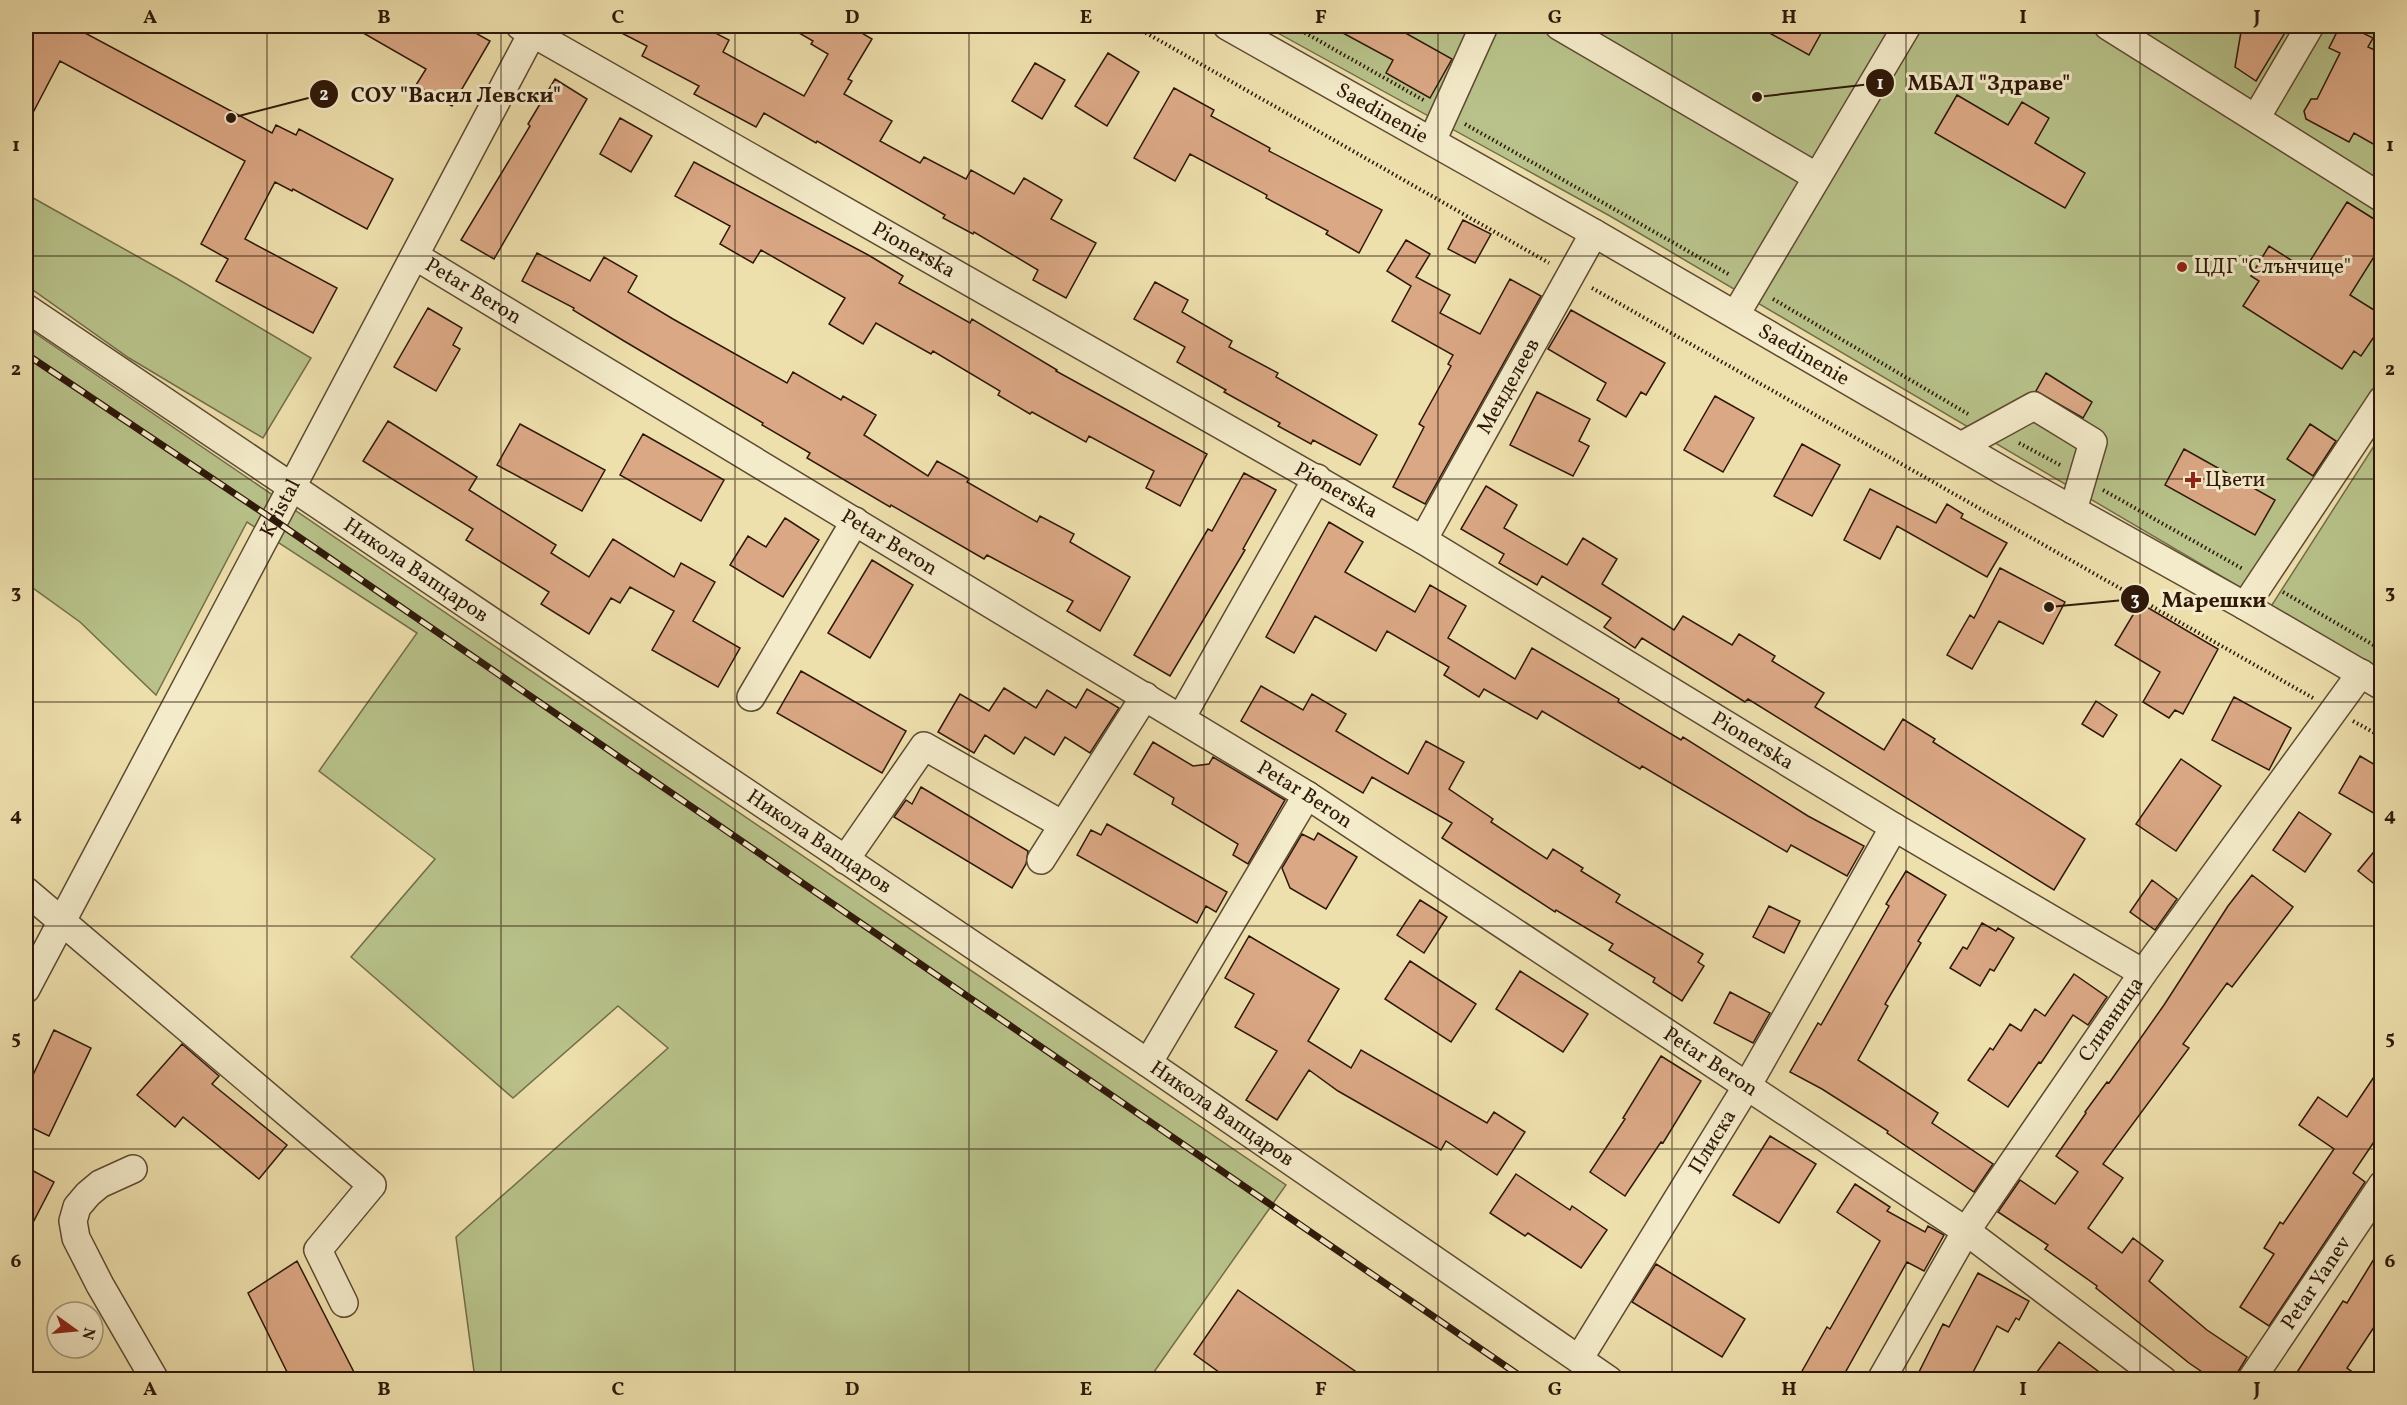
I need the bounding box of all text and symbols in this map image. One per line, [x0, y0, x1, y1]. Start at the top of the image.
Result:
text: A [143, 4, 157, 32]
text: B [377, 4, 391, 32]
text: C [612, 4, 625, 32]
text: D [845, 4, 859, 32]
text: E [1080, 4, 1092, 32]
text: F [1315, 4, 1327, 32]
text: G [1548, 4, 1562, 32]
text: H [1781, 4, 1797, 32]
text: I [2019, 4, 2027, 32]
text: J [2252, 4, 2261, 32]
callout: МБАЛ "Здраве" [1865, 63, 2082, 103]
text: МБАЛ "Здраве" [1908, 69, 2070, 100]
text: 1 [1876, 72, 1884, 97]
callout: СОУ "Васил Левски" [309, 74, 574, 114]
street label: Saedinenie [1331, 76, 1433, 151]
text: СОУ "Васил Левски" [351, 81, 561, 112]
text: 2 [319, 83, 329, 108]
text: 1 [12, 132, 20, 160]
text: 1 [2386, 132, 2394, 160]
street label: Pionerska [867, 215, 961, 285]
street label: Petar Beron [419, 251, 527, 332]
place label: ЦДГ "Слънчице" [2194, 253, 2351, 282]
marker: ЦДГ "Слънчице" [2175, 260, 2189, 274]
street label: Saedinenie [1753, 317, 1855, 393]
street label: Менделеев [1470, 333, 1547, 440]
text: 2 [11, 356, 21, 384]
text: 2 [2385, 356, 2395, 384]
street label: Pionerska [1289, 455, 1383, 526]
place label: Цвети [2205, 466, 2266, 495]
marker: Цвети [2186, 473, 2200, 487]
street label: Kristal [253, 474, 308, 543]
street label: Petar Beron [835, 502, 943, 583]
street label: Никола Вапцаров [338, 511, 494, 630]
text: 3 [11, 579, 21, 607]
callout: Марешки [2120, 579, 2279, 619]
text: 3 [2385, 579, 2395, 607]
text: Марешки [2162, 586, 2266, 617]
text: 3 [2130, 588, 2140, 613]
street label: Pionerska [1706, 705, 1799, 777]
street label: Petar Beron [1251, 753, 1358, 836]
street label: Никола Вапцаров [741, 782, 898, 901]
text: 4 [10, 802, 22, 830]
text: 4 [2384, 802, 2396, 830]
street label: Сливница [2071, 971, 2151, 1068]
street label: Petar Beron [1657, 1020, 1764, 1104]
text: 5 [11, 1025, 21, 1053]
text: 5 [2385, 1025, 2395, 1053]
street label: Никола Вапцаров [1144, 1054, 1300, 1174]
street label: Плиска [1682, 1104, 1744, 1180]
street label: Petar Yanev [2274, 1230, 2358, 1336]
text: 6 [11, 1248, 22, 1276]
text: 6 [2385, 1248, 2396, 1276]
north arrow [45, 1300, 105, 1360]
text: N [75, 1325, 100, 1342]
text: A [143, 1376, 157, 1404]
text: B [377, 1376, 391, 1404]
text: C [612, 1376, 625, 1404]
text: D [845, 1376, 859, 1404]
text: E [1080, 1376, 1092, 1404]
text: F [1315, 1376, 1327, 1404]
text: G [1548, 1376, 1562, 1404]
text: H [1781, 1376, 1797, 1404]
text: I [2019, 1376, 2027, 1404]
text: J [2252, 1376, 2261, 1404]

